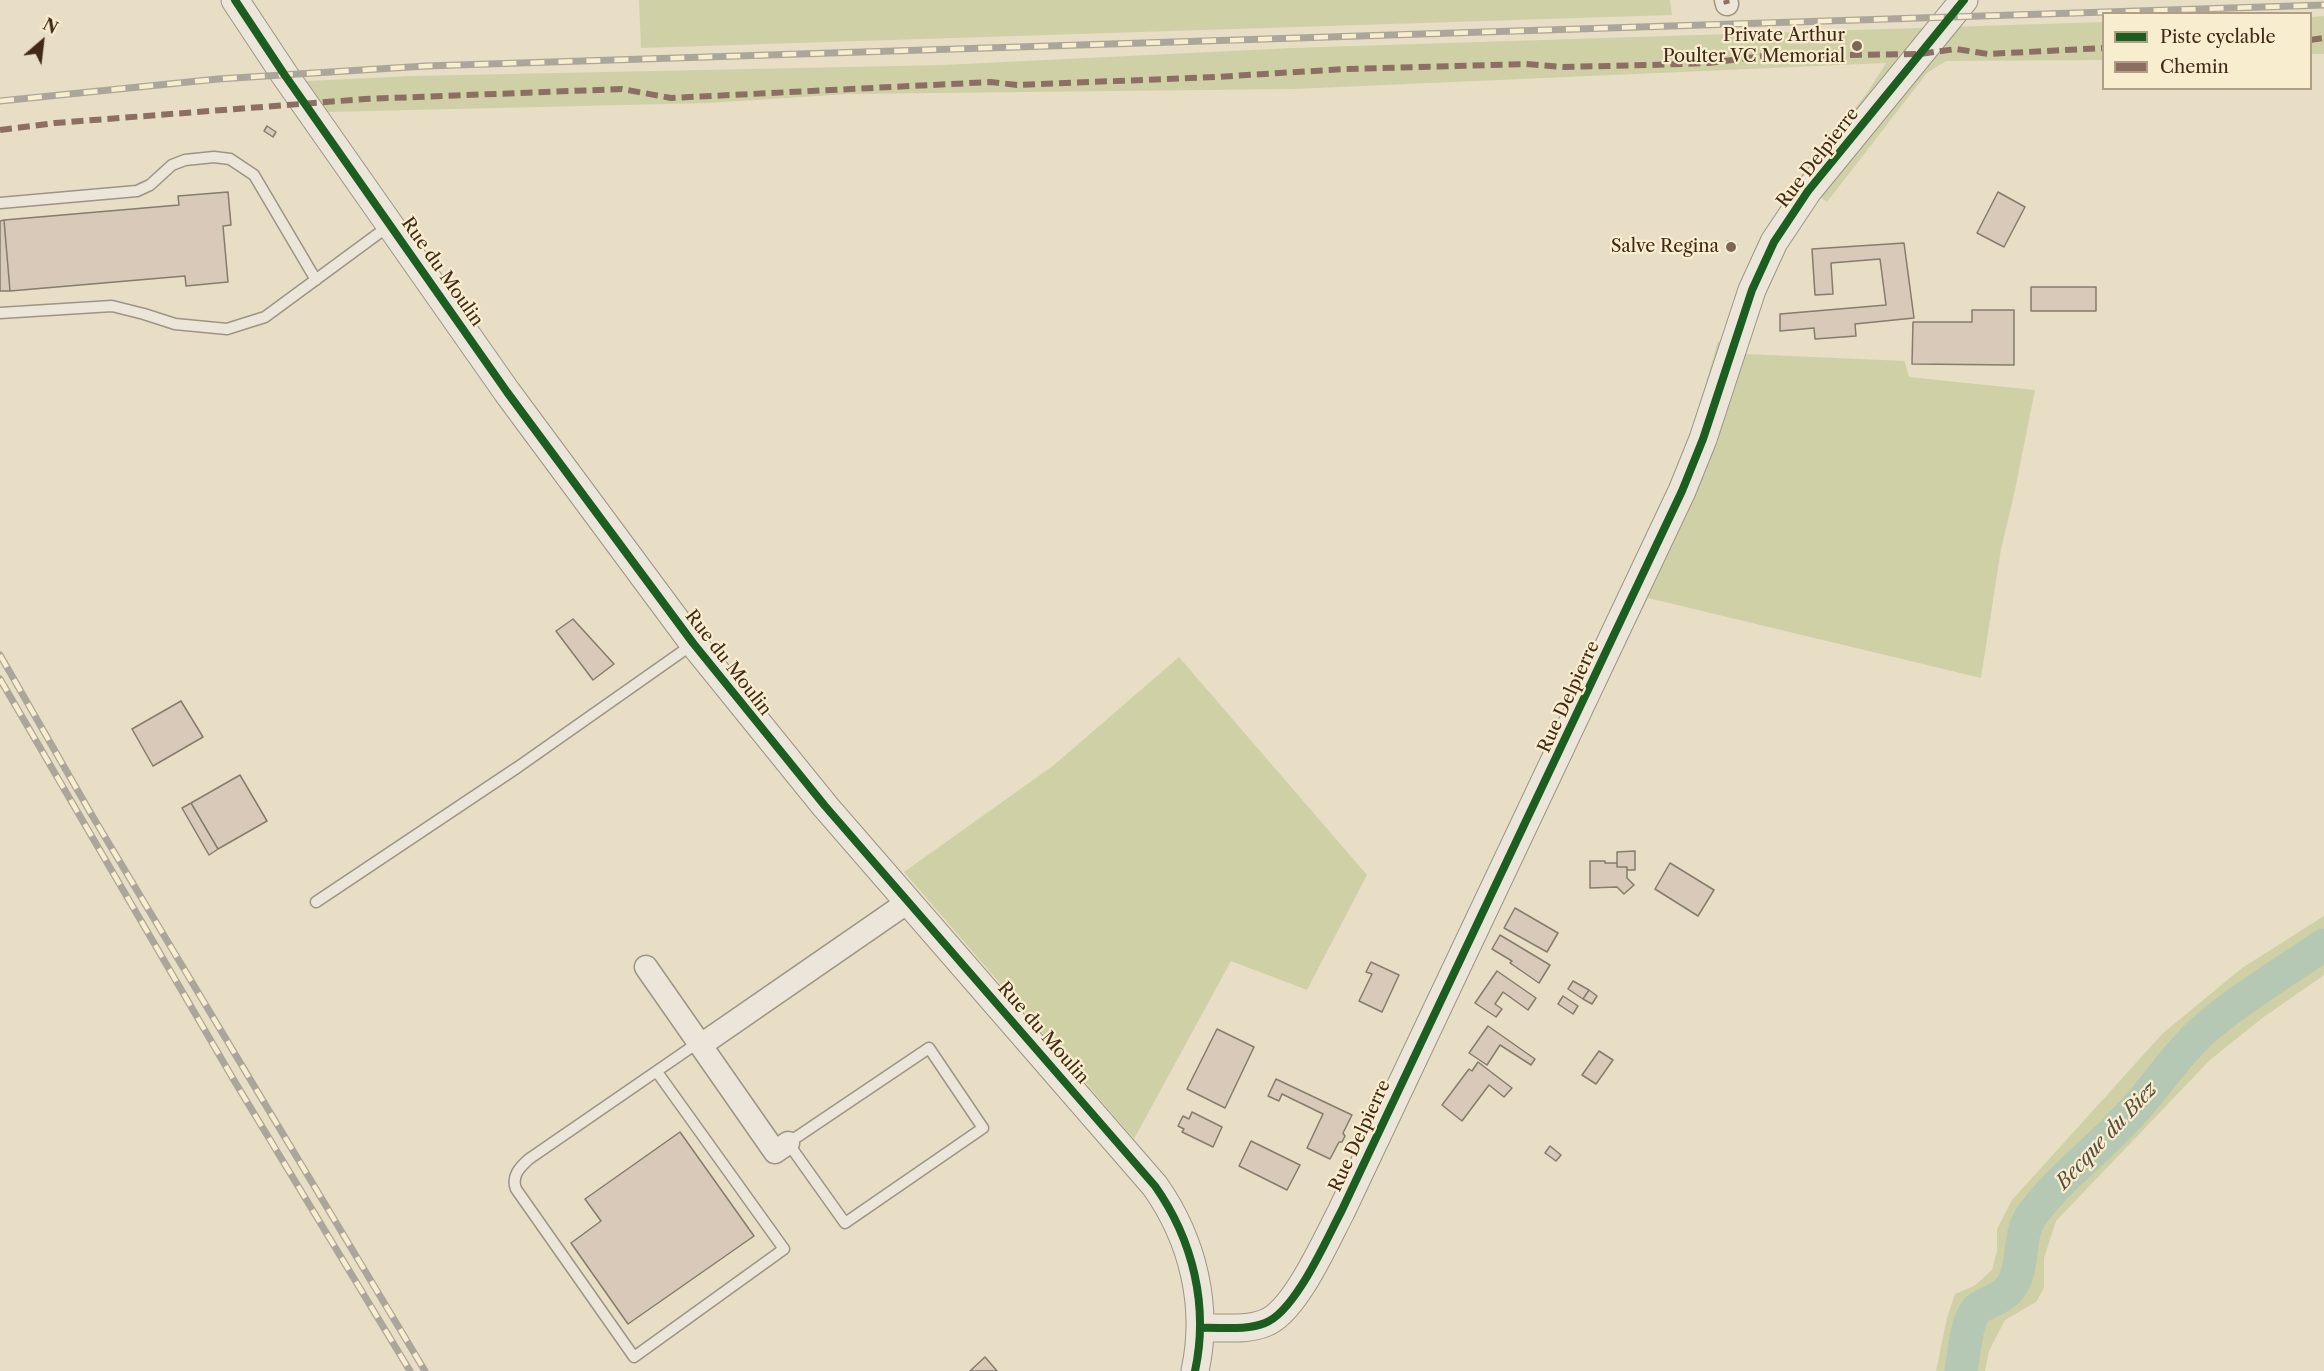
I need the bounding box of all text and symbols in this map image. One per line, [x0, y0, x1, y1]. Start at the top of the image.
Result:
north arrow [12, 12, 72, 72]
legend [2102, 12, 2312, 90]
text: N [40, 14, 61, 38]
place label: Private Arthur Poulter VC Memorial [1663, 25, 1845, 68]
text: Piste cyclable [2160, 26, 2276, 48]
marker: Private Arthur Poulter VC Memorial [1850, 39, 1864, 53]
text: Chemin [2160, 56, 2229, 78]
street label: Rue Delpierre [1772, 104, 1864, 212]
street label: Rue du Moulin [396, 213, 488, 331]
place label: Salve Regina [1611, 236, 1719, 258]
marker: Salve Regina [1724, 240, 1738, 254]
street label: Rue du Moulin [680, 606, 776, 720]
street label: Rue Delpierre [1534, 638, 1604, 756]
street label: Rue du Moulin [993, 978, 1093, 1088]
street label: Rue Delpierre [1325, 1077, 1395, 1195]
water label: Becque du Biez [2051, 1078, 2163, 1194]

